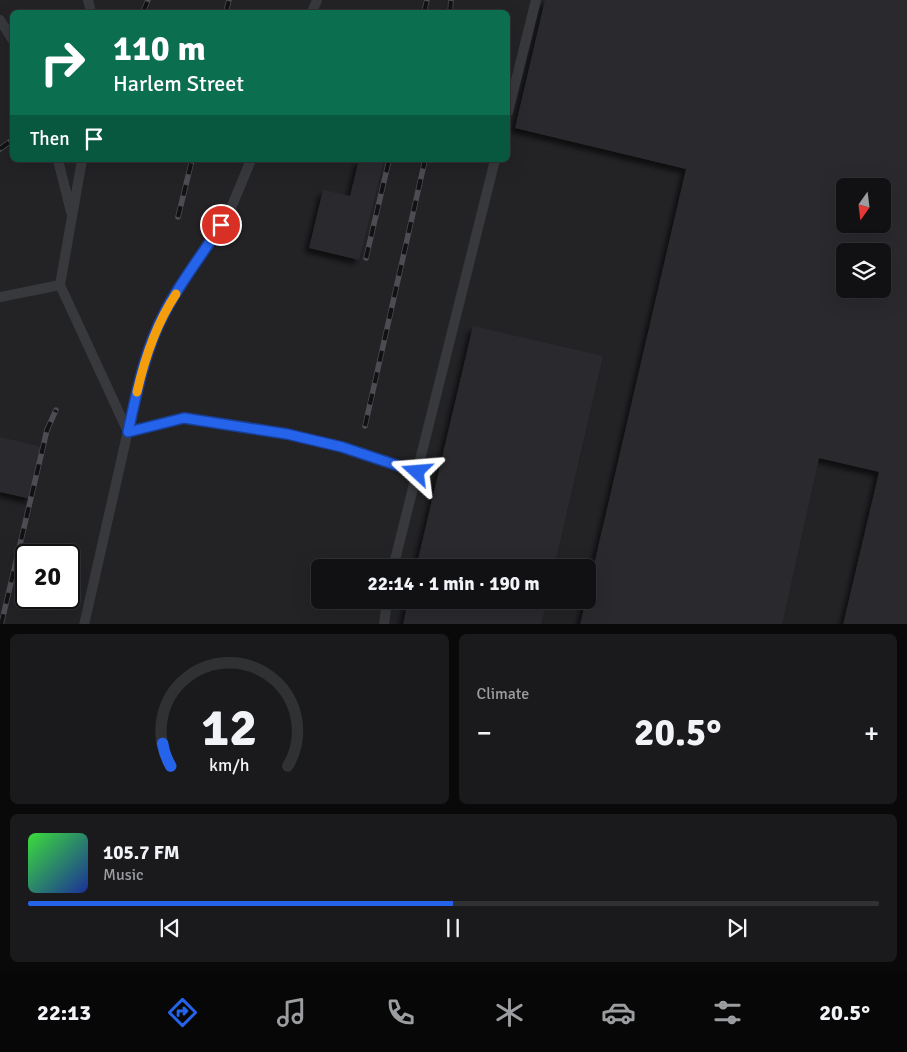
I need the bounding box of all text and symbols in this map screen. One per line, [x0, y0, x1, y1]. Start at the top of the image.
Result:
text: 110 m [113, 27, 206, 70]
icon: right [30, 30, 95, 95]
text: Harlem Street [113, 70, 244, 97]
icon: arrive [80, 125, 108, 153]
text: Then [30, 127, 70, 151]
north arrow [836, 178, 891, 232]
map controls [836, 178, 891, 298]
pin [200, 204, 242, 246]
icon: arrive [207, 211, 235, 239]
button: layers [836, 243, 891, 298]
position arrow [390, 445, 442, 497]
speed limit sign: 20 [15, 544, 80, 609]
text: 22:14 · 1 min · 190 m [367, 572, 540, 596]
text: Climate [477, 684, 529, 704]
text: 12 [201, 696, 257, 760]
text: 20.5° [634, 709, 722, 756]
text: − [477, 716, 492, 750]
text: + [864, 716, 879, 750]
text: km/h [209, 754, 249, 776]
text: 105.7 FM [103, 841, 180, 865]
text: Music [103, 865, 144, 885]
icon: previous [156, 914, 184, 942]
icon: pause [439, 914, 467, 942]
icon: next [723, 914, 751, 942]
icon: directions [165, 995, 200, 1030]
icon: music [274, 995, 309, 1030]
icon: phone [383, 995, 418, 1030]
icon: climate [492, 995, 527, 1030]
icon: car [601, 995, 636, 1030]
icon: filters [710, 995, 745, 1030]
text: 22:13 [37, 999, 91, 1026]
text: 20.5° [819, 999, 870, 1026]

